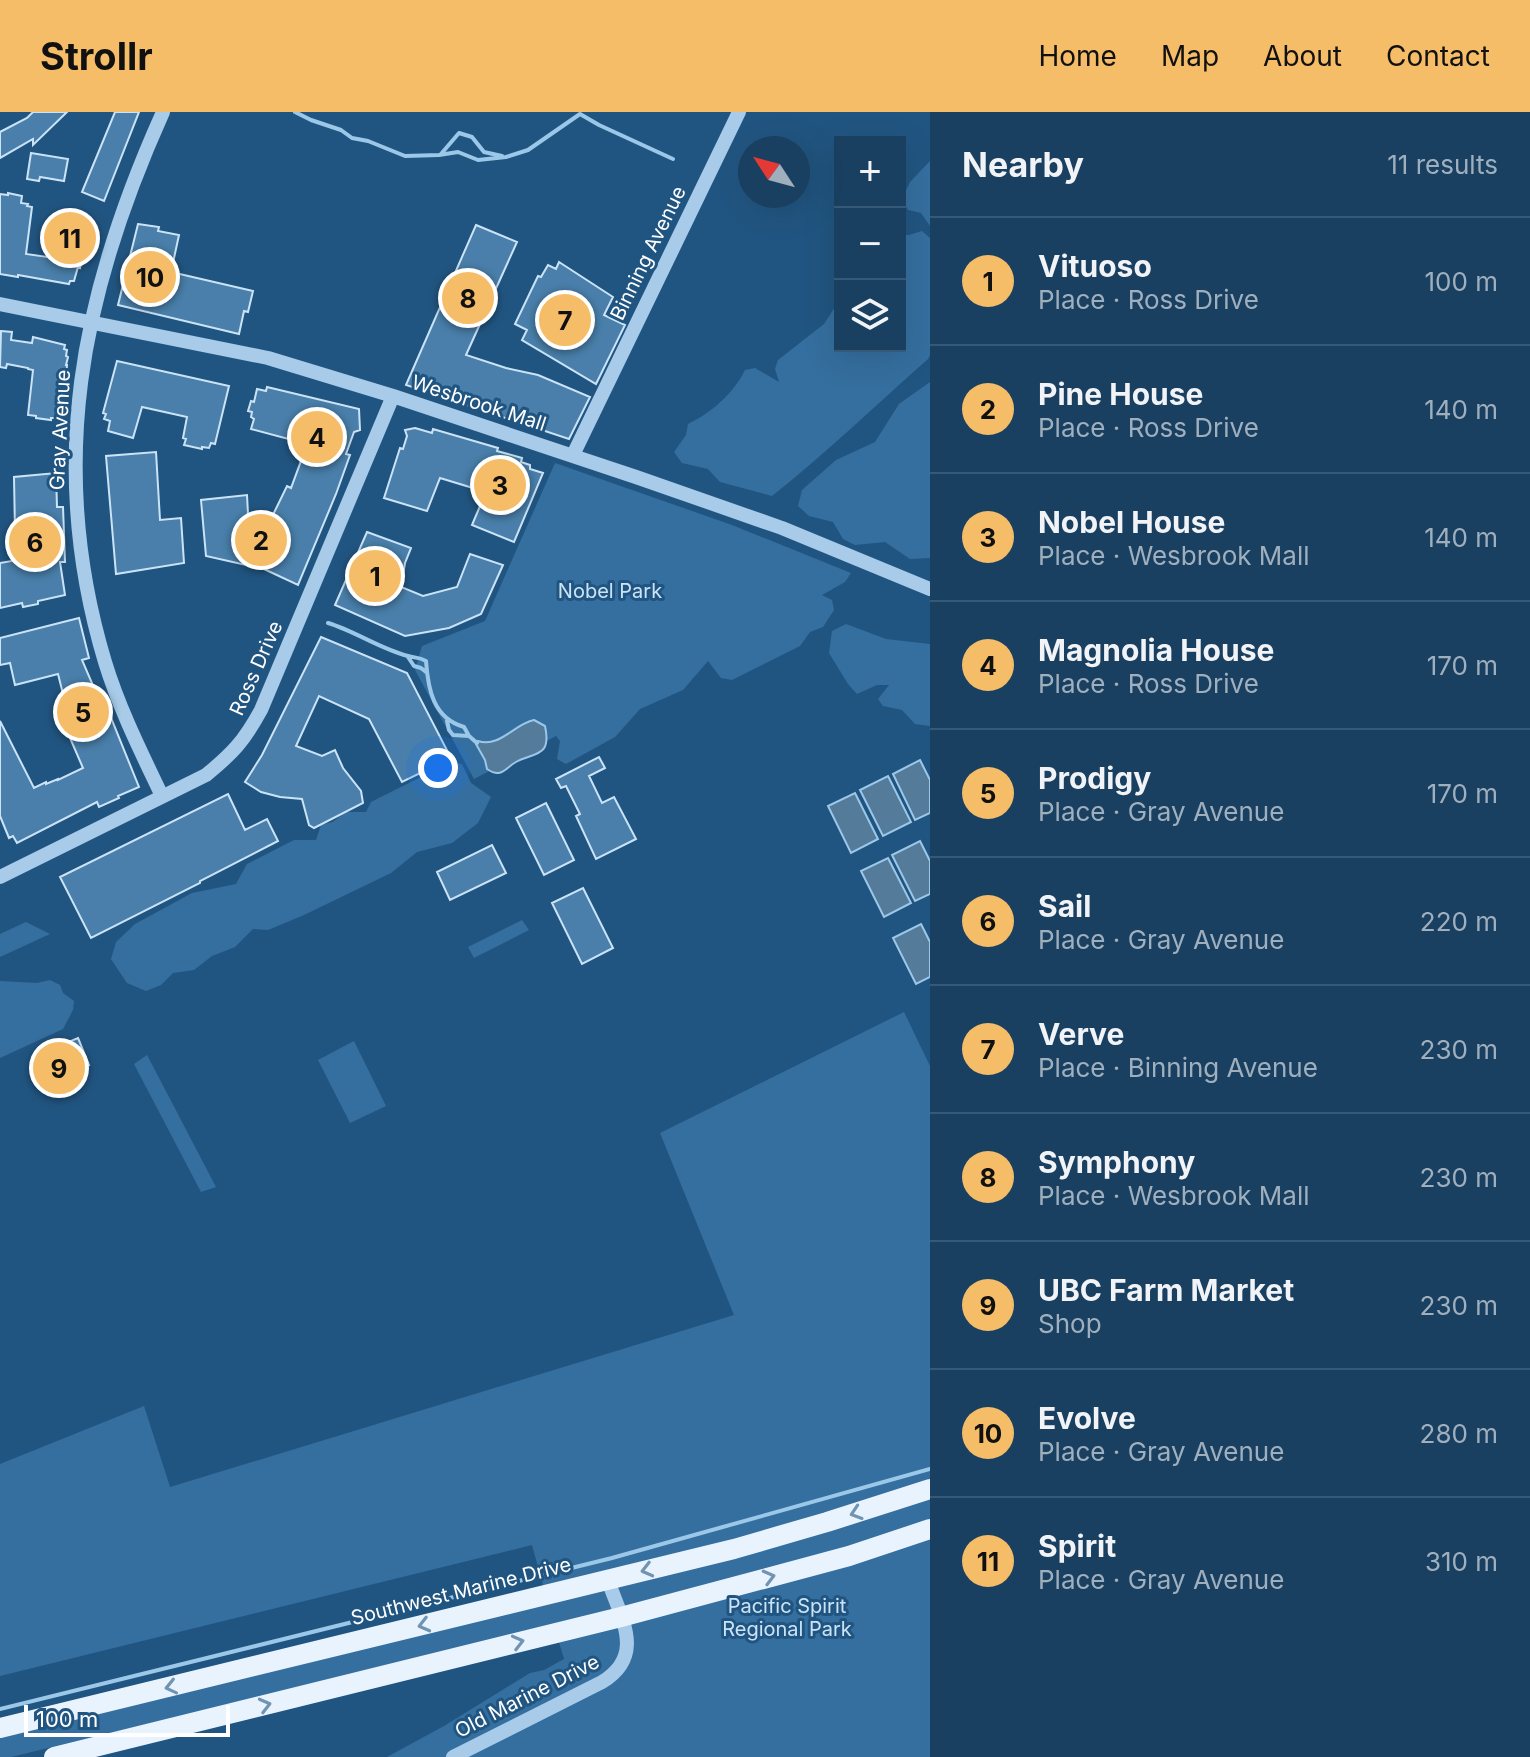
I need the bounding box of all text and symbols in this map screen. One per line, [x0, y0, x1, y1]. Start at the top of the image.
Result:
text: Strollr [40, 33, 153, 79]
text: Home [1038, 39, 1117, 73]
text: Map [1161, 39, 1219, 73]
text: About [1263, 39, 1342, 73]
text: Contact [1386, 39, 1490, 73]
north arrow [738, 136, 810, 208]
map controls [834, 136, 906, 352]
button: + [834, 136, 906, 208]
text: Nearby [962, 144, 1084, 185]
text: 11 results [1387, 149, 1498, 180]
street label: Binning Avenue [605, 182, 691, 324]
pin: 11 [44, 208, 96, 268]
button: − [834, 208, 906, 280]
pin: 10 [124, 247, 176, 307]
text: Vituoso [1038, 248, 1152, 284]
text: 1 [982, 266, 994, 297]
text: 100 m [1425, 266, 1498, 297]
pin: 8 [442, 268, 494, 328]
button: layers [834, 280, 906, 352]
text: Place · Ross Drive [1038, 284, 1259, 315]
pin: 7 [539, 290, 591, 350]
street label: Gray Avenue [45, 369, 75, 491]
street label: Wesbrook Mall [409, 370, 549, 436]
text: Pine House [1038, 376, 1203, 412]
text: 2 [980, 394, 996, 425]
text: 140 m [1424, 394, 1498, 425]
pin: 4 [291, 407, 343, 467]
text: Place · Ross Drive [1038, 412, 1259, 443]
pin: 3 [474, 455, 526, 515]
text: Nobel House [1038, 504, 1225, 540]
pin: 2 [235, 510, 287, 570]
pin: 6 [9, 512, 61, 572]
text: 3 [980, 522, 996, 553]
text: 140 m [1424, 522, 1498, 553]
text: Place · Wesbrook Mall [1038, 540, 1310, 571]
pin: 1 [349, 546, 401, 606]
park label: Nobel Park [558, 579, 662, 603]
street label: Ross Drive [225, 617, 287, 719]
text: Magnolia House [1038, 632, 1274, 668]
text: 4 [979, 650, 997, 681]
text: 170 m [1427, 650, 1498, 681]
text: Place · Ross Drive [1038, 668, 1259, 699]
pin: 5 [57, 682, 109, 742]
your location [418, 748, 458, 788]
text: Prodigy [1038, 760, 1151, 796]
text: 5 [980, 778, 996, 809]
text: 170 m [1427, 778, 1498, 809]
text: Place · Gray Avenue [1038, 796, 1284, 827]
text: Sail [1038, 888, 1091, 924]
text: 6 [980, 906, 996, 937]
text: 220 m [1420, 906, 1498, 937]
text: Place · Gray Avenue [1038, 924, 1284, 955]
text: Verve [1038, 1016, 1124, 1052]
text: 7 [980, 1034, 996, 1065]
text: 230 m [1420, 1034, 1498, 1065]
pin: 9 [33, 1038, 85, 1098]
text: Place · Binning Avenue [1038, 1052, 1318, 1083]
text: Symphony [1038, 1144, 1195, 1180]
text: 8 [980, 1162, 996, 1193]
text: 230 m [1420, 1162, 1498, 1193]
text: Place · Wesbrook Mall [1038, 1180, 1310, 1211]
text: UBC Farm Market [1038, 1272, 1294, 1308]
text: 9 [980, 1290, 996, 1321]
text: 230 m [1420, 1290, 1498, 1321]
text: Shop [1038, 1308, 1102, 1339]
text: Evolve [1038, 1400, 1136, 1436]
text: 10 [974, 1418, 1002, 1449]
text: 280 m [1420, 1418, 1498, 1449]
text: Place · Gray Avenue [1038, 1436, 1284, 1467]
one-way arrow [849, 1504, 863, 1520]
text: Spirit [1038, 1528, 1116, 1564]
text: 11 [977, 1546, 999, 1577]
text: 310 m [1425, 1546, 1498, 1577]
street label: Southwest Marine Drive [348, 1552, 574, 1630]
one-way arrow [640, 1561, 654, 1578]
text: Place · Gray Avenue [1038, 1564, 1284, 1595]
one-way arrow [762, 1570, 776, 1587]
park label: Pacific Spirit Regional Park [722, 1594, 852, 1641]
one-way arrow [417, 1616, 431, 1633]
one-way arrow [510, 1634, 524, 1651]
street label: Old Marine Drive [451, 1649, 603, 1743]
one-way arrow [165, 1678, 179, 1695]
one-way arrow [258, 1697, 272, 1714]
scale bar [24, 1701, 230, 1737]
text: 100 m [36, 1706, 98, 1732]

